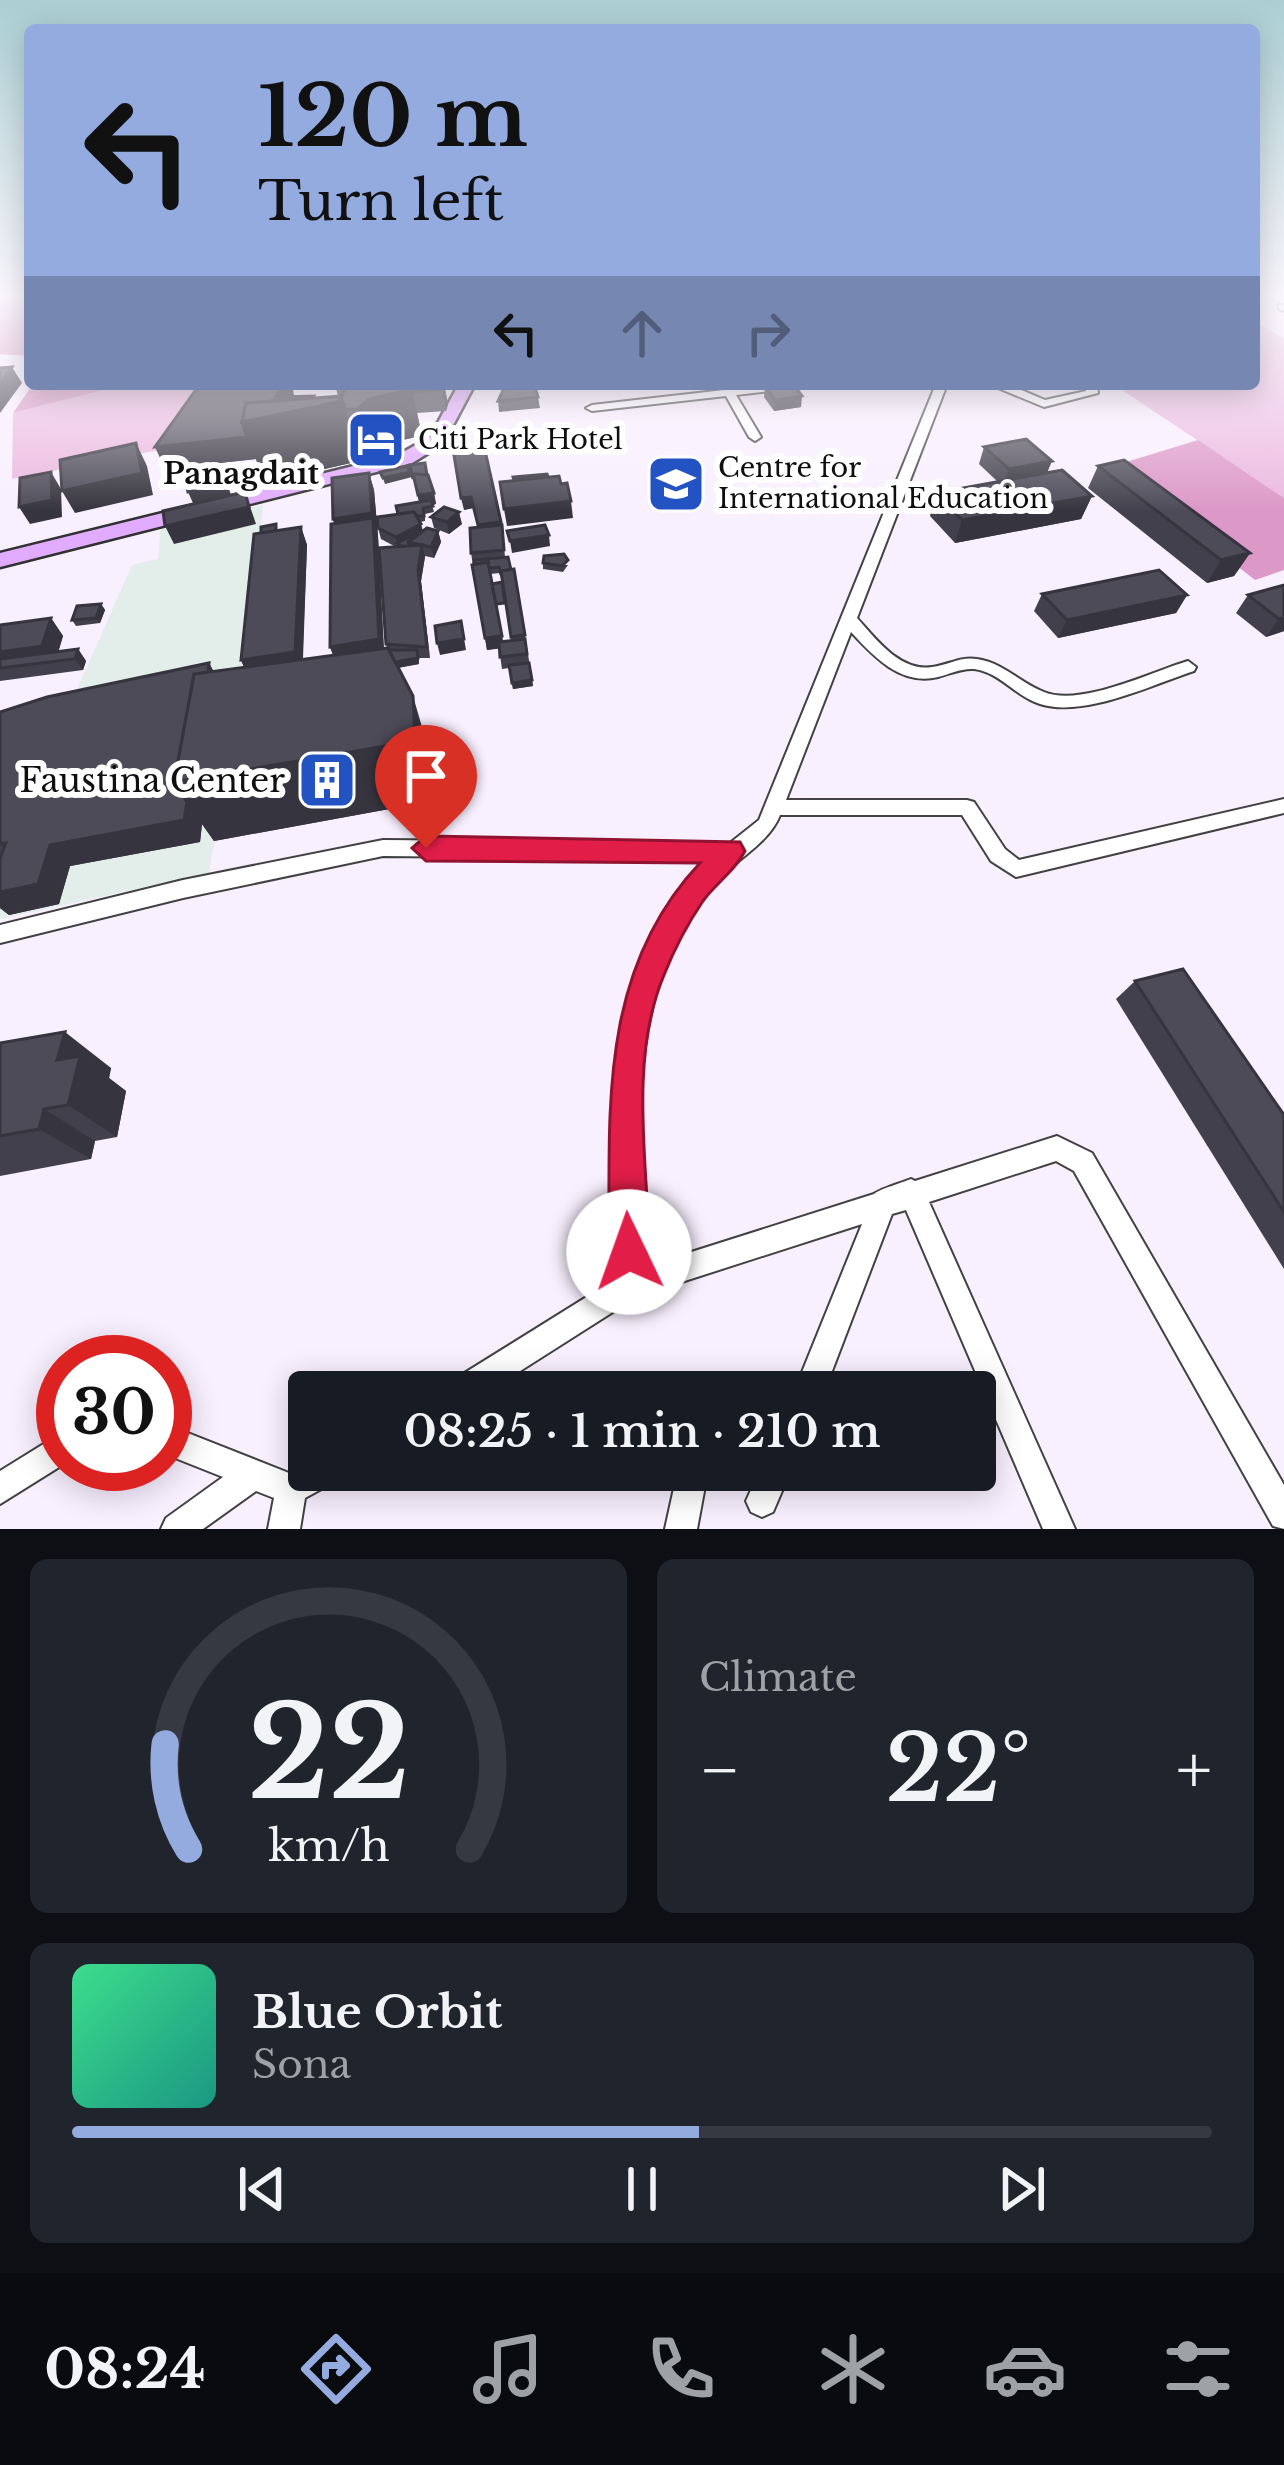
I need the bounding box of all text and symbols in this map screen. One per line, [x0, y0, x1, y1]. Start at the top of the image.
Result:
text: 120 m [258, 65, 528, 169]
icon: left [60, 72, 216, 228]
text: Turn left [258, 168, 504, 235]
icon: left [483, 300, 549, 366]
icon: ahead [609, 300, 675, 366]
icon: right [735, 300, 801, 366]
hotel icon: Citi Park Hotel [345, 409, 407, 471]
place label: Citi Park Hotel [418, 423, 623, 456]
place label: Centre for International Education [718, 451, 1048, 515]
school or university icon: Centre for International Education [645, 453, 707, 515]
district label: Panagdait [163, 455, 319, 492]
pin [375, 725, 477, 848]
icon: arrive [393, 743, 459, 809]
building icon: Faustina Center [296, 749, 358, 811]
place label: Faustina Center [20, 760, 285, 801]
position arrow [566, 1189, 692, 1315]
speed limit sign: 30 [36, 1335, 192, 1491]
text: 08:25 · 1 min · 210 m [403, 1403, 881, 1459]
text: Climate [699, 1653, 857, 1702]
text: 22 [247, 1677, 410, 1832]
text: 22° [885, 1714, 1031, 1825]
text: − [699, 1729, 741, 1811]
text: + [1176, 1729, 1212, 1811]
text: km/h [268, 1819, 389, 1873]
text: Blue Orbit [252, 1984, 502, 2040]
text: Sona [252, 2040, 351, 2089]
icon: previous [229, 2156, 295, 2222]
icon: pause [609, 2156, 675, 2222]
icon: next [989, 2156, 1055, 2222]
icon: directions [294, 2327, 378, 2411]
icon: music [466, 2327, 550, 2411]
icon: phone [639, 2327, 723, 2411]
icon: climate [811, 2327, 895, 2411]
icon: car [983, 2327, 1067, 2411]
icon: filters [1156, 2327, 1240, 2411]
text: 08:24 [44, 2336, 206, 2403]

